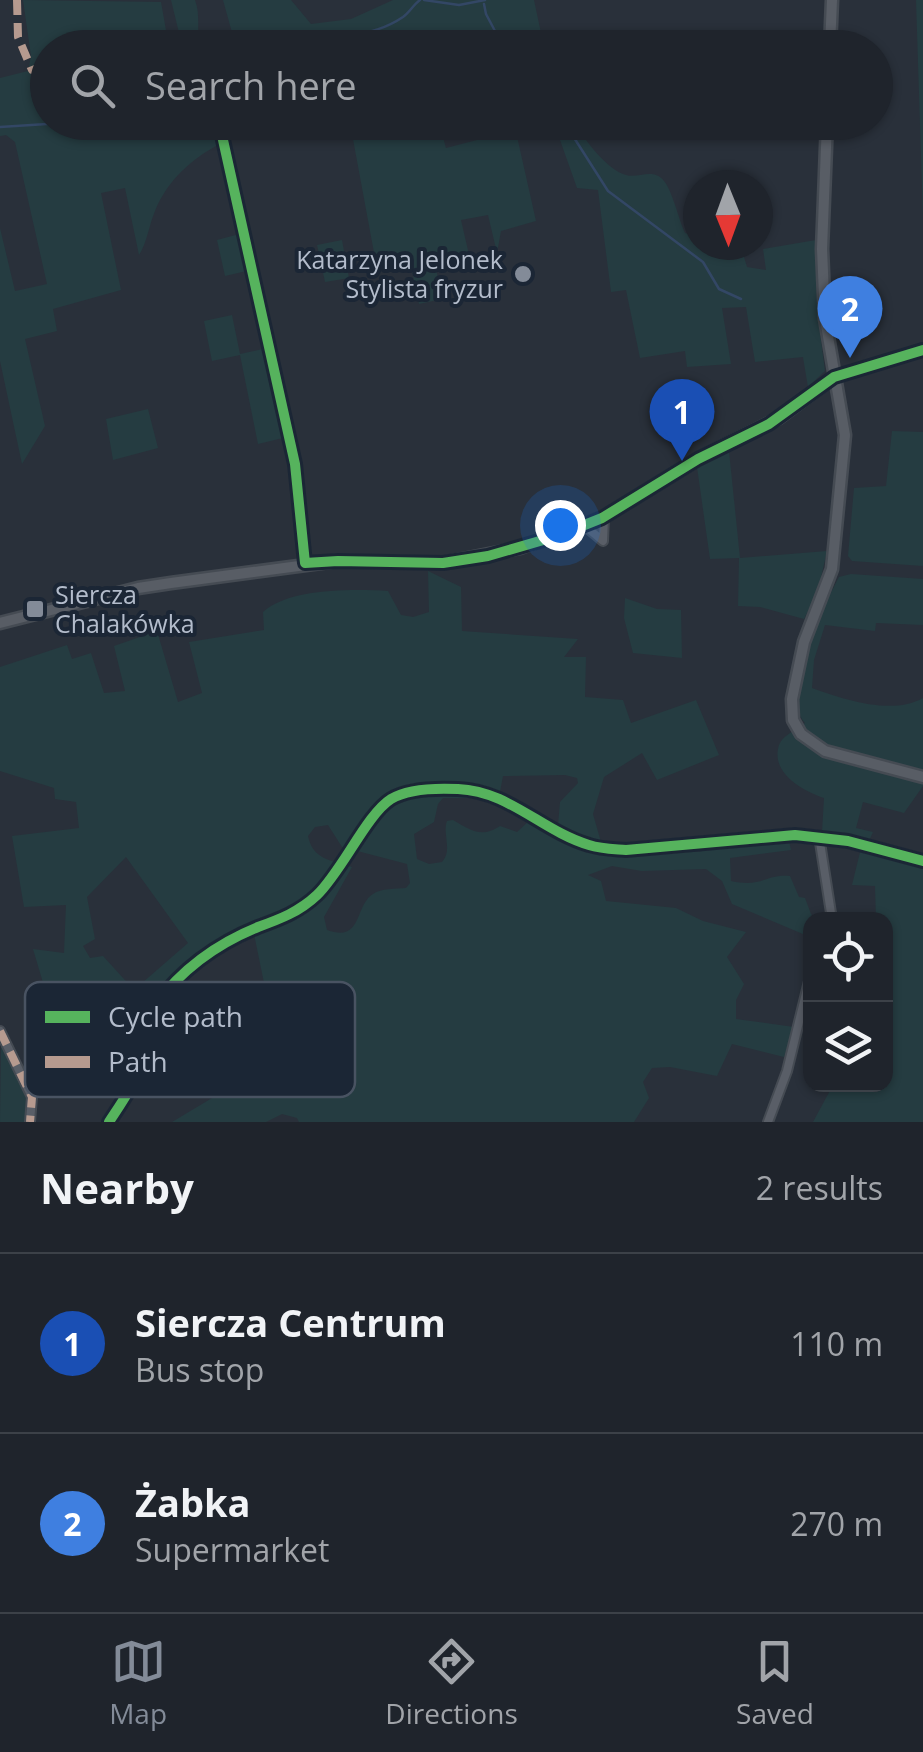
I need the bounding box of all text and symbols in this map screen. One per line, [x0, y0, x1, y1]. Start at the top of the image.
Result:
search box [30, 30, 893, 140]
icon: search [65, 58, 120, 113]
text: Search here [145, 59, 357, 111]
north arrow [683, 170, 773, 260]
place label: Katarzyna Jelonek Stylista fryzur [296, 242, 503, 305]
marker: Katarzyna Jelonek Stylista fryzur [512, 263, 534, 285]
pin: 2 [818, 276, 882, 358]
pin: 1 [650, 378, 714, 461]
your location [535, 500, 586, 551]
place label: Siercza Chalakówka [55, 577, 195, 640]
marker: Siercza Chalakówka [24, 598, 46, 620]
map controls [803, 912, 893, 1092]
button: locate [803, 912, 893, 1002]
legend [25, 982, 355, 1097]
text: Cycle path [108, 997, 243, 1035]
button: layers [803, 1002, 893, 1092]
text: Path [108, 1042, 168, 1080]
text: Nearby [40, 1159, 194, 1216]
text: 2 results [756, 1166, 883, 1209]
text: Siercza Centrum [135, 1296, 446, 1348]
text: 1 [63, 1322, 82, 1365]
text: 110 m [790, 1322, 883, 1365]
text: Bus stop [135, 1348, 264, 1391]
text: Żabka [135, 1476, 251, 1528]
text: 2 [63, 1502, 82, 1545]
text: 270 m [790, 1502, 883, 1545]
text: Supermarket [135, 1528, 329, 1571]
tab: Map [109, 1634, 167, 1732]
tab: Directions [385, 1634, 518, 1732]
tab: Saved [736, 1634, 814, 1732]

